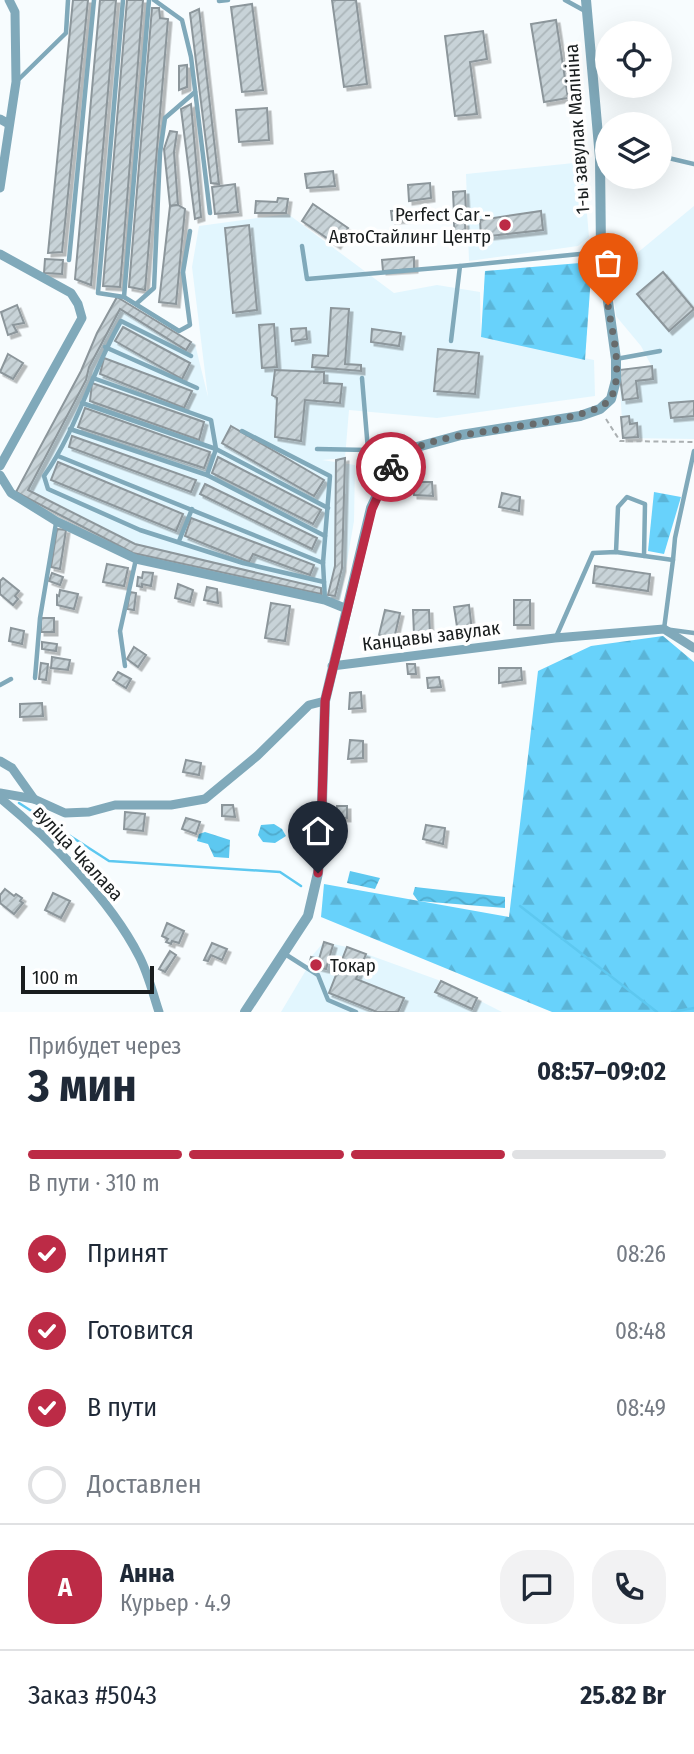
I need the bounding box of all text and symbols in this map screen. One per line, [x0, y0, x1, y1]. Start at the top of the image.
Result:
map controls [595, 21, 672, 189]
button: locate [595, 21, 672, 98]
street label: 1-ы завулак Малініна [560, 43, 594, 215]
button: layers [595, 112, 672, 189]
place label: Perfect Car - АвтоСтайлинг Центр [329, 203, 491, 248]
marker: Perfect Car - АвтоСтайлинг Центр [497, 217, 513, 233]
pin [578, 233, 638, 305]
icon: bag [589, 244, 627, 282]
courier [356, 432, 426, 502]
icon: bike [372, 448, 410, 486]
street label: Канцавы завулак [361, 616, 501, 656]
street label: вуліца Чкалава [28, 801, 128, 905]
pin [288, 801, 348, 873]
icon: home [299, 812, 337, 850]
place label: Токар [330, 954, 376, 977]
marker: Токар [308, 957, 324, 973]
scale bar [21, 963, 154, 995]
text: 100 m [32, 966, 78, 989]
text: Прибудет через [28, 1032, 181, 1060]
text: 08:57–09:02 [537, 1056, 666, 1087]
text: 3 мин [28, 1058, 137, 1113]
text: В пути · 310 m [28, 1169, 160, 1197]
icon: check [28, 1235, 66, 1273]
text: Принят [87, 1238, 168, 1269]
text: 08:26 [616, 1240, 666, 1268]
icon: check [28, 1312, 66, 1350]
text: Готовится [87, 1315, 194, 1346]
text: 08:48 [615, 1317, 666, 1345]
icon: check [28, 1389, 66, 1427]
text: В пути [87, 1392, 157, 1423]
text: 08:49 [616, 1394, 666, 1422]
text: Доставлен [87, 1469, 202, 1500]
button: chat [500, 1550, 574, 1624]
button: phone [592, 1550, 666, 1624]
text: Анна [120, 1558, 175, 1589]
text: А [58, 1572, 72, 1603]
text: Курьер · 4.9 [120, 1589, 231, 1617]
text: Заказ #5043 [28, 1680, 157, 1711]
text: 25.82 Br [580, 1680, 666, 1711]

